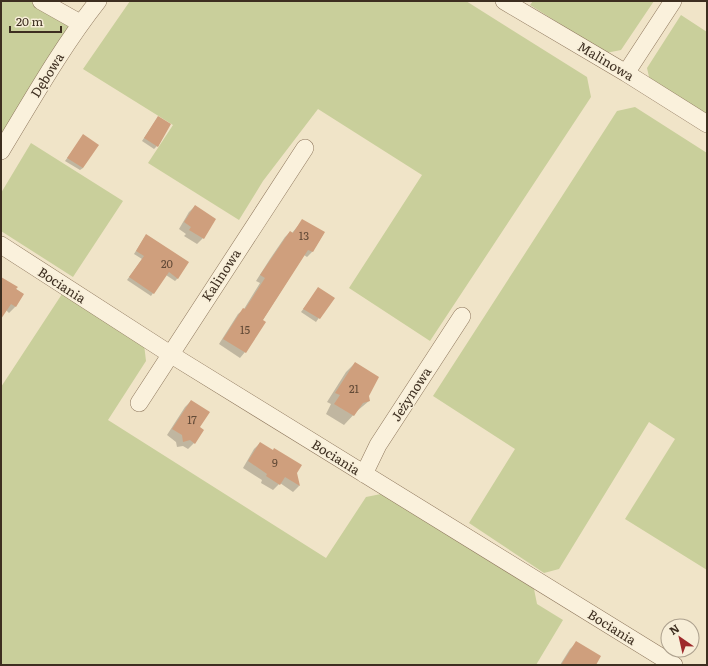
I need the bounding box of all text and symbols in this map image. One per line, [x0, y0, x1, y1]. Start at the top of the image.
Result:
scale bar [10, 8, 61, 34]
text: 20 m [16, 12, 43, 30]
street label: Malinowa [575, 36, 638, 85]
street label: Dębowa [25, 49, 68, 101]
house number: 13 [299, 227, 309, 243]
street label: Kalinowa [196, 245, 245, 305]
house number: 20 [161, 255, 173, 271]
street label: Bociania [35, 262, 90, 307]
house number: 15 [240, 321, 250, 337]
street label: Jeżynowa [386, 363, 435, 425]
house number: 21 [349, 380, 360, 396]
house number: 17 [187, 411, 197, 427]
street label: Bociania [308, 434, 364, 479]
house number: 9 [272, 454, 278, 470]
street label: Bociania [584, 604, 640, 649]
north arrow [660, 618, 700, 658]
text: N [666, 620, 682, 638]

